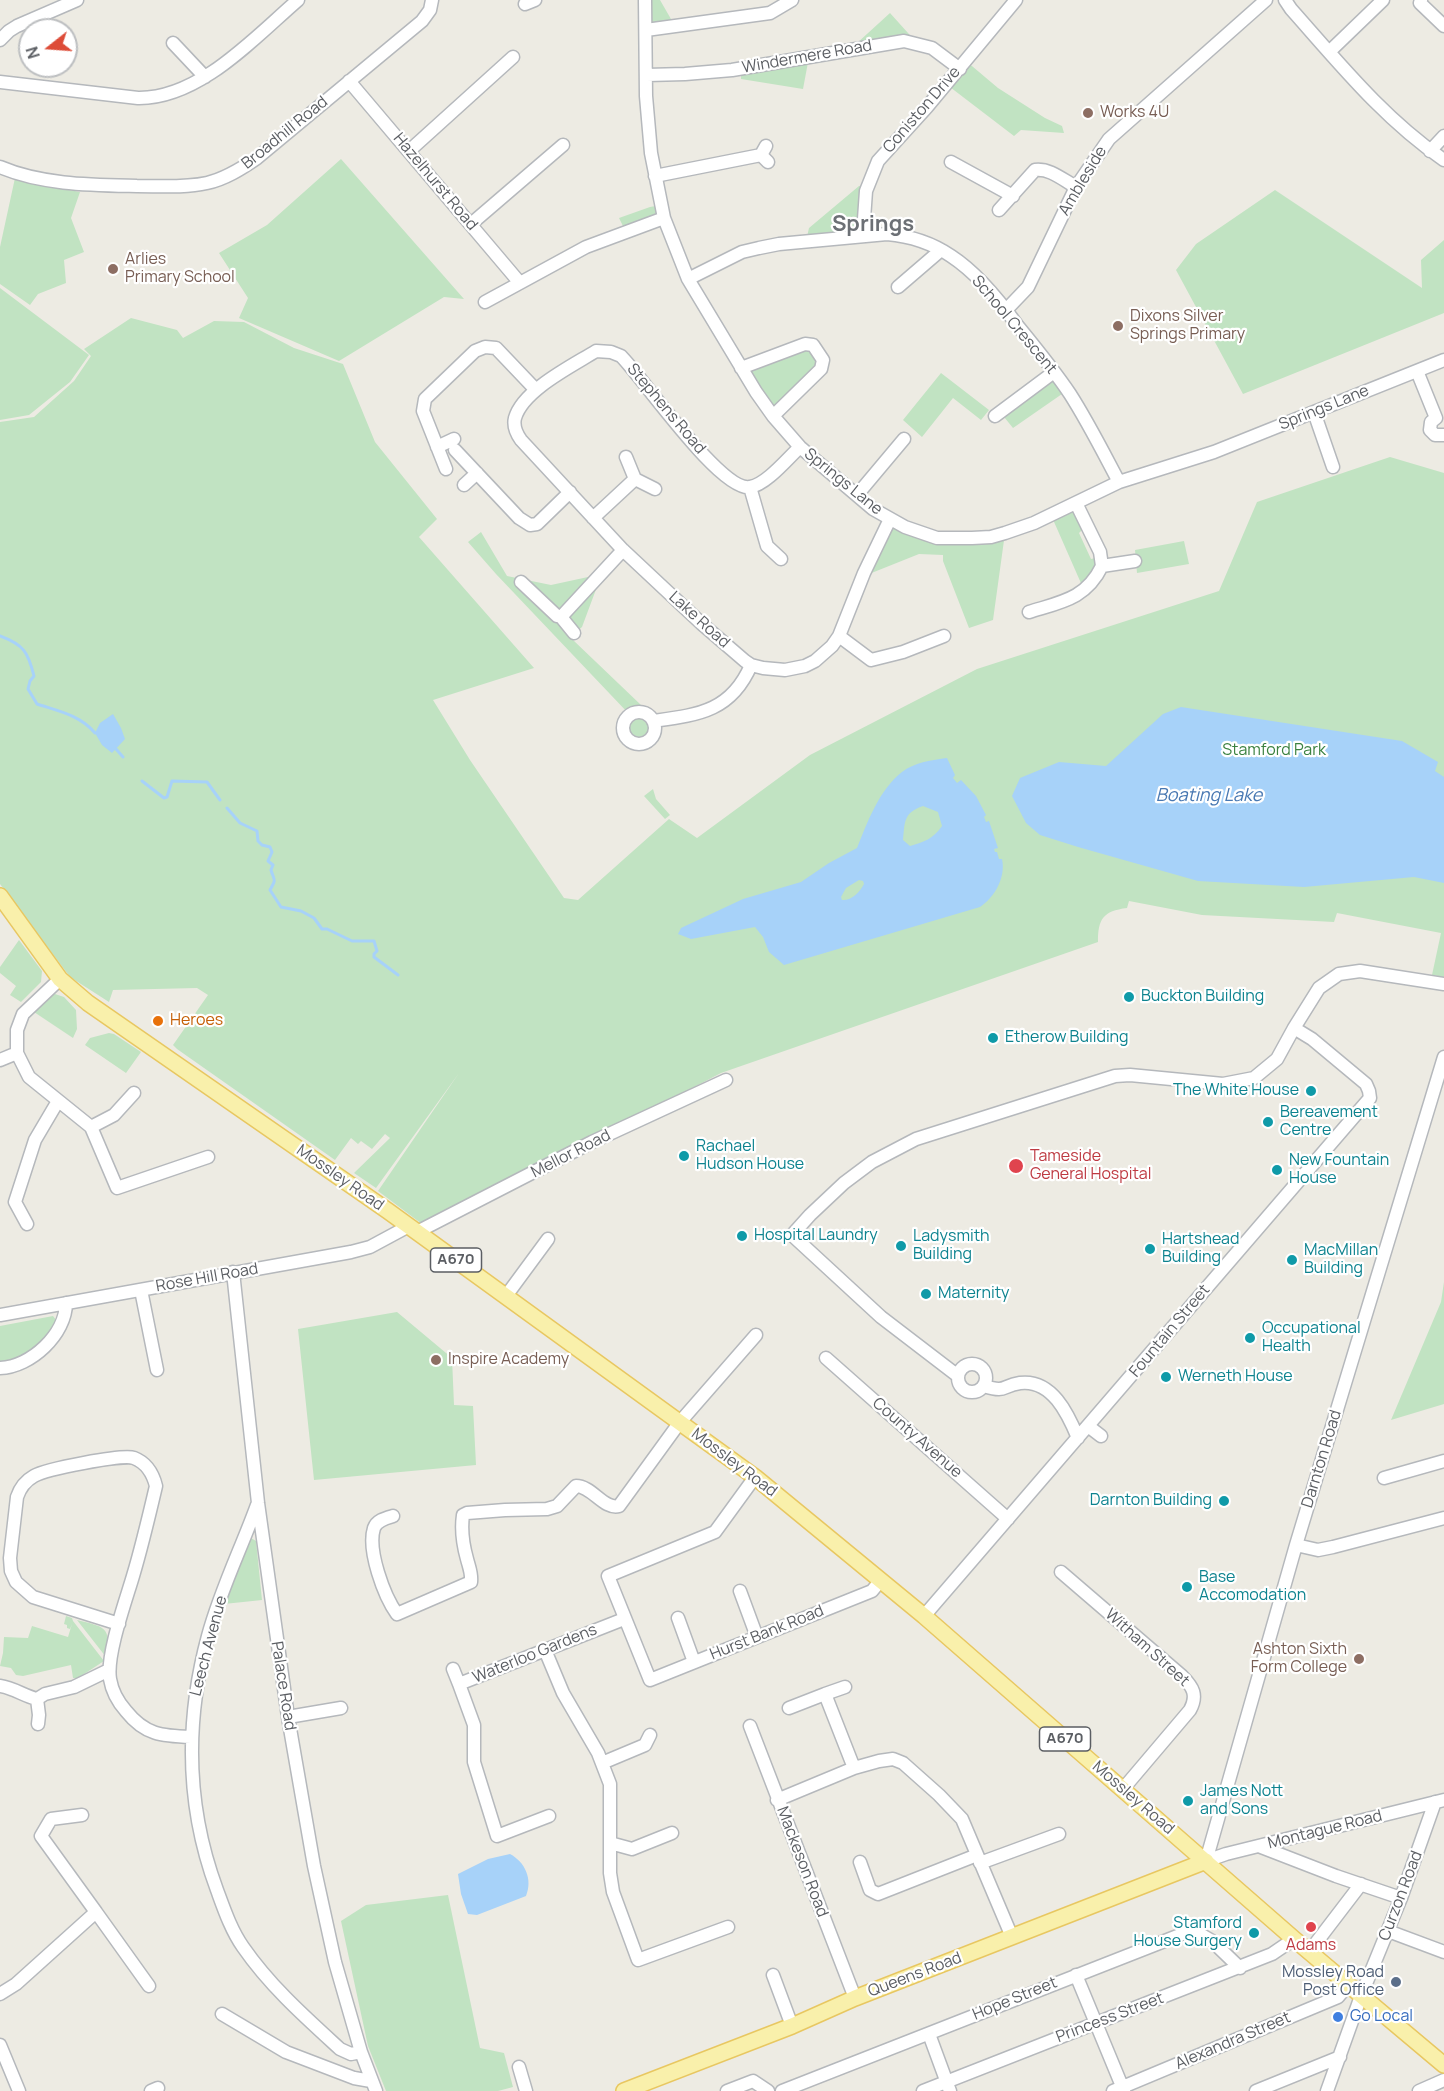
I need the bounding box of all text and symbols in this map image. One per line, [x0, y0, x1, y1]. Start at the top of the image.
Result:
north arrow [18, 18, 78, 78]
street label: Windermere Road [741, 36, 873, 78]
text: N [20, 44, 45, 61]
street label: Coniston Drive [879, 63, 965, 157]
street label: Broadhill Road [238, 92, 332, 174]
place label: Works 4U [1100, 103, 1169, 123]
marker: Works 4U [1081, 106, 1095, 120]
street label: Hazelhurst Road [389, 129, 481, 235]
street label: Ambleside [1055, 143, 1111, 219]
district label: Springs [832, 212, 914, 238]
place label: Arlies Primary School [125, 250, 235, 288]
marker: Arlies Primary School [106, 262, 120, 276]
street label: School Crescent [967, 272, 1061, 378]
place label: Dixons Silver Springs Primary [1130, 307, 1245, 345]
marker: Dixons Silver Springs Primary [1111, 319, 1125, 333]
street label: Stephens Road [623, 360, 709, 458]
street label: Springs Lane [1276, 381, 1372, 435]
street label: Springs Lane [800, 445, 886, 519]
street label: Lake Road [665, 588, 733, 652]
park label: Stamford Park [1222, 741, 1326, 761]
water label: Boating Lake [1156, 785, 1262, 807]
place label: Buckton Building [1141, 987, 1264, 1007]
marker: Buckton Building [1122, 990, 1136, 1004]
place label: Heroes [170, 1011, 223, 1031]
marker: Heroes [151, 1014, 165, 1028]
place label: Etherow Building [1005, 1028, 1129, 1048]
marker: Etherow Building [986, 1031, 1000, 1045]
place label: The White House [1173, 1081, 1299, 1101]
marker: The White House [1304, 1084, 1318, 1098]
place label: Bereavement Centre [1280, 1103, 1378, 1141]
marker: Bereavement Centre [1261, 1115, 1275, 1129]
street label: Mellor Road [528, 1126, 614, 1182]
place label: Rachael Hudson House [696, 1137, 804, 1175]
street label: Mossley Road [293, 1141, 387, 1215]
place label: Tameside General Hospital [1030, 1147, 1151, 1185]
marker: Rachael Hudson House [677, 1149, 691, 1163]
place label: New Fountain House [1289, 1151, 1389, 1189]
marker: Tameside General Hospital [1007, 1157, 1025, 1175]
marker: New Fountain House [1270, 1163, 1284, 1177]
place label: Hospital Laundry [754, 1226, 878, 1246]
place label: Ladysmith Building [913, 1227, 990, 1265]
marker: Hospital Laundry [735, 1229, 749, 1243]
place label: Hartshead Building [1162, 1230, 1239, 1268]
marker: Ladysmith Building [894, 1239, 908, 1253]
place label: MacMillan Building [1304, 1241, 1378, 1279]
marker: Hartshead Building [1143, 1242, 1157, 1256]
road number: A670 [430, 1248, 482, 1272]
marker: MacMillan Building [1285, 1253, 1299, 1267]
street label: Rose Hill Road [154, 1260, 260, 1296]
street label: Fountain Street [1126, 1281, 1214, 1381]
place label: Maternity [938, 1284, 1009, 1304]
marker: Maternity [919, 1287, 933, 1301]
place label: Occupational Health [1262, 1319, 1361, 1357]
marker: Occupational Health [1243, 1331, 1257, 1345]
place label: Inspire Academy [448, 1350, 569, 1370]
marker: Inspire Academy [429, 1353, 443, 1367]
place label: Werneth House [1178, 1367, 1293, 1387]
marker: Werneth House [1159, 1370, 1173, 1384]
street label: County Avenue [868, 1394, 966, 1482]
street label: Darnton Road [1298, 1408, 1346, 1510]
street label: Mossley Road [687, 1425, 781, 1501]
place label: Darnton Building [1090, 1491, 1212, 1511]
marker: Darnton Building [1217, 1494, 1231, 1508]
place label: Base Accomodation [1199, 1568, 1306, 1606]
marker: Base Accomodation [1180, 1580, 1194, 1594]
street label: Leech Avenue [186, 1594, 232, 1698]
street label: Hurst Bank Road [707, 1601, 827, 1665]
street label: Witham Street [1101, 1605, 1193, 1691]
street label: Waterloo Gardens [470, 1620, 600, 1688]
street label: Palace Road [266, 1640, 300, 1732]
place label: Ashton Sixth Form College [1251, 1640, 1347, 1678]
marker: Ashton Sixth Form College [1352, 1652, 1366, 1666]
road number: A670 [1040, 1727, 1090, 1751]
street label: Mossley Road [1088, 1757, 1178, 1839]
place label: James Nott and Sons [1200, 1782, 1283, 1820]
marker: James Nott and Sons [1181, 1794, 1195, 1808]
street label: Mackeson Road [772, 1804, 832, 1920]
street label: Montague Road [1266, 1807, 1384, 1853]
street label: Curzon Road [1375, 1848, 1427, 1944]
place label: Stamford House Surgery [1133, 1914, 1242, 1952]
marker: Adams [1304, 1920, 1318, 1934]
marker: Stamford House Surgery [1247, 1926, 1261, 1940]
place label: Adams [1286, 1936, 1336, 1956]
street label: Queens Road [866, 1948, 964, 2002]
place label: Mossley Road Post Office [1282, 1963, 1384, 2001]
street label: Hope Street [970, 1973, 1060, 2025]
marker: Mossley Road Post Office [1389, 1975, 1403, 1989]
street label: Princess Street [1054, 1989, 1166, 2047]
place label: Go Local [1350, 2007, 1413, 2027]
street label: Alexandra Street [1172, 2008, 1294, 2074]
marker: Go Local [1331, 2010, 1345, 2024]

